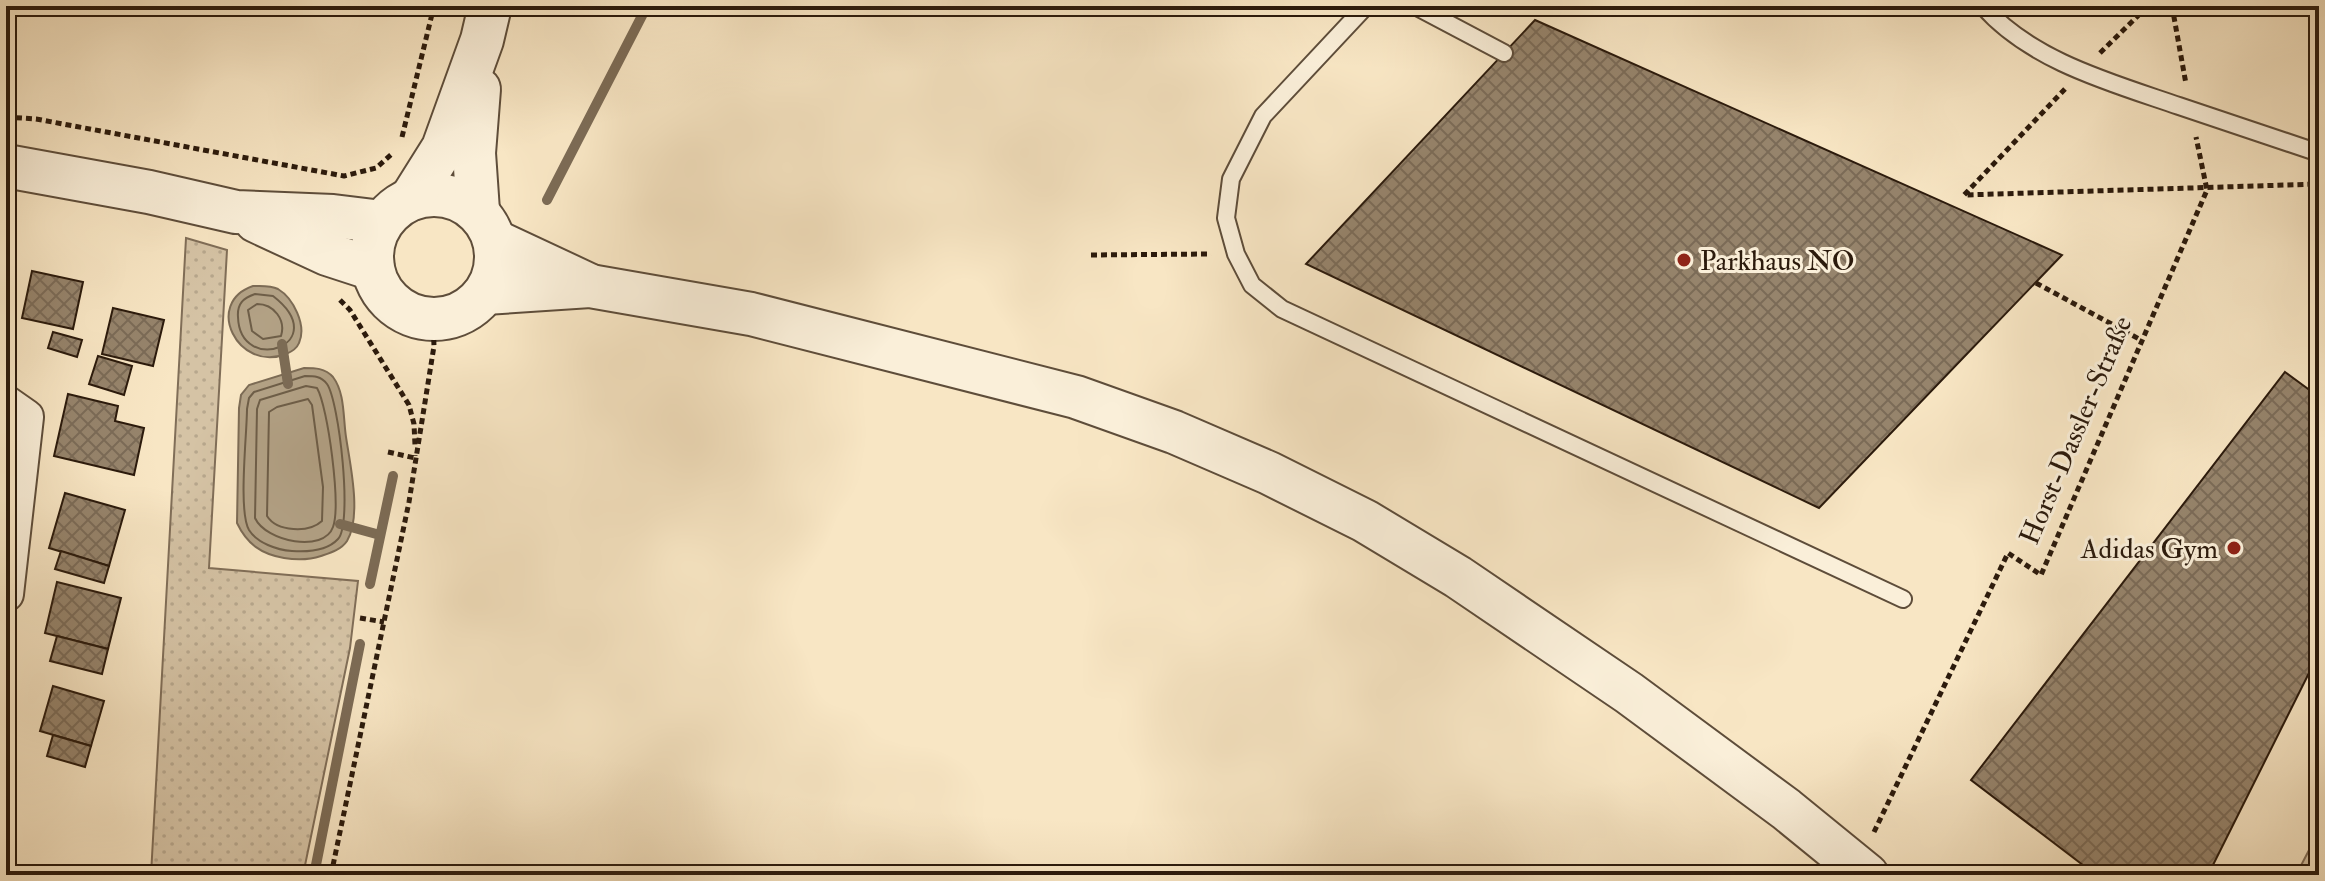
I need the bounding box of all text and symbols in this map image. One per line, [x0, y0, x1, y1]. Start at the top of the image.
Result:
place label: Parkhaus NO [1700, 244, 1855, 279]
marker: Parkhaus NO [1675, 251, 1693, 269]
street label: Horst-Dassler-Straße [2012, 311, 2140, 550]
place label: Adidas Gym [2080, 532, 2218, 567]
marker: Adidas Gym [2225, 539, 2243, 557]

